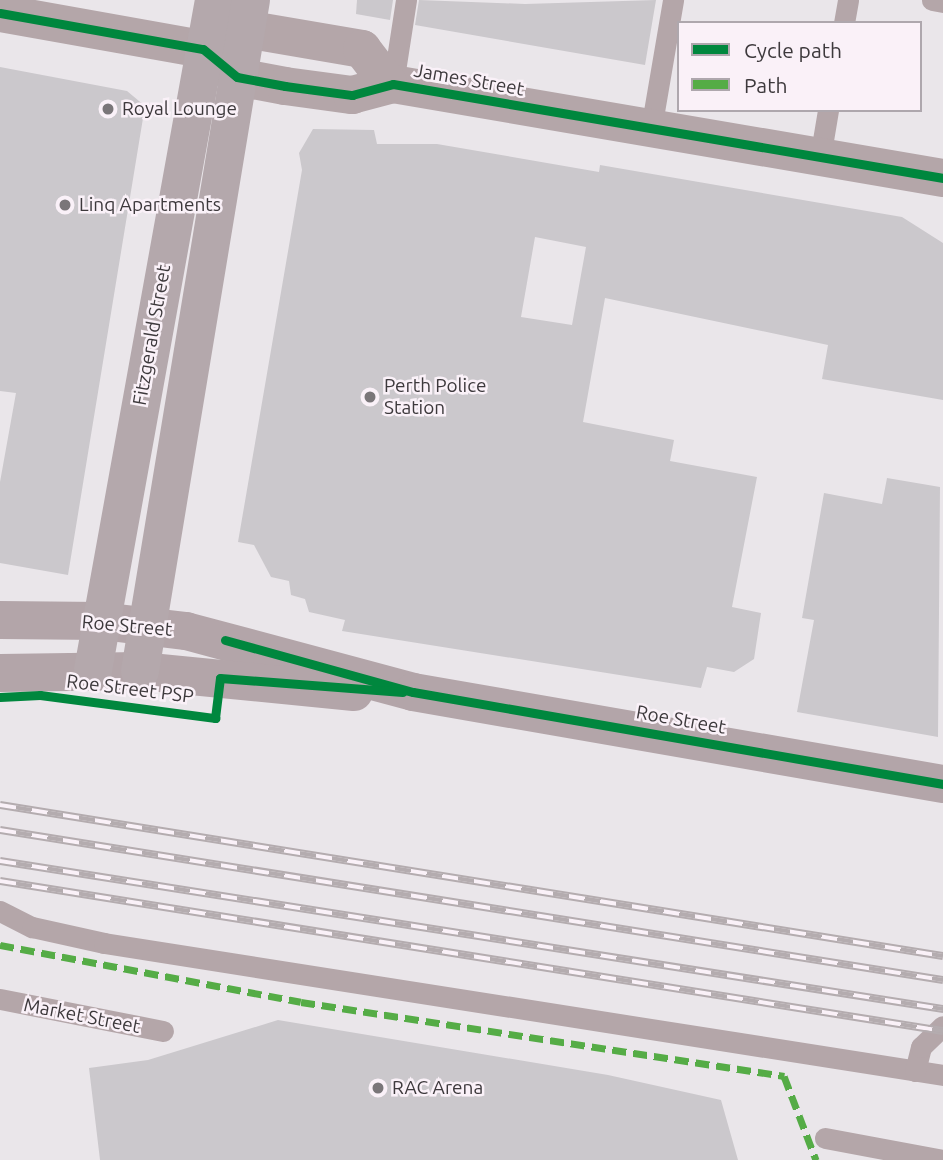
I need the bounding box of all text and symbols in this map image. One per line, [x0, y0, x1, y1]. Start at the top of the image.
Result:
legend [677, 21, 922, 112]
text: Cycle path [744, 38, 842, 62]
street label: James Street [412, 59, 526, 101]
text: Path [744, 73, 787, 97]
place label: Royal Lounge [122, 98, 237, 120]
marker: Royal Lounge [100, 101, 116, 117]
place label: Linq Apartments [79, 194, 221, 216]
marker: Linq Apartments [57, 197, 73, 213]
street label: Fitzgerald Street [128, 263, 176, 407]
place label: Perth Police Station [384, 375, 486, 419]
marker: Perth Police Station [362, 389, 378, 405]
street label: Roe Street [81, 611, 173, 641]
street label: Roe Street PSP [65, 670, 195, 708]
street label: Roe Street [634, 701, 728, 739]
street label: Market Street [22, 994, 142, 1038]
place label: RAC Arena [392, 1077, 483, 1099]
marker: RAC Arena [370, 1080, 386, 1096]

